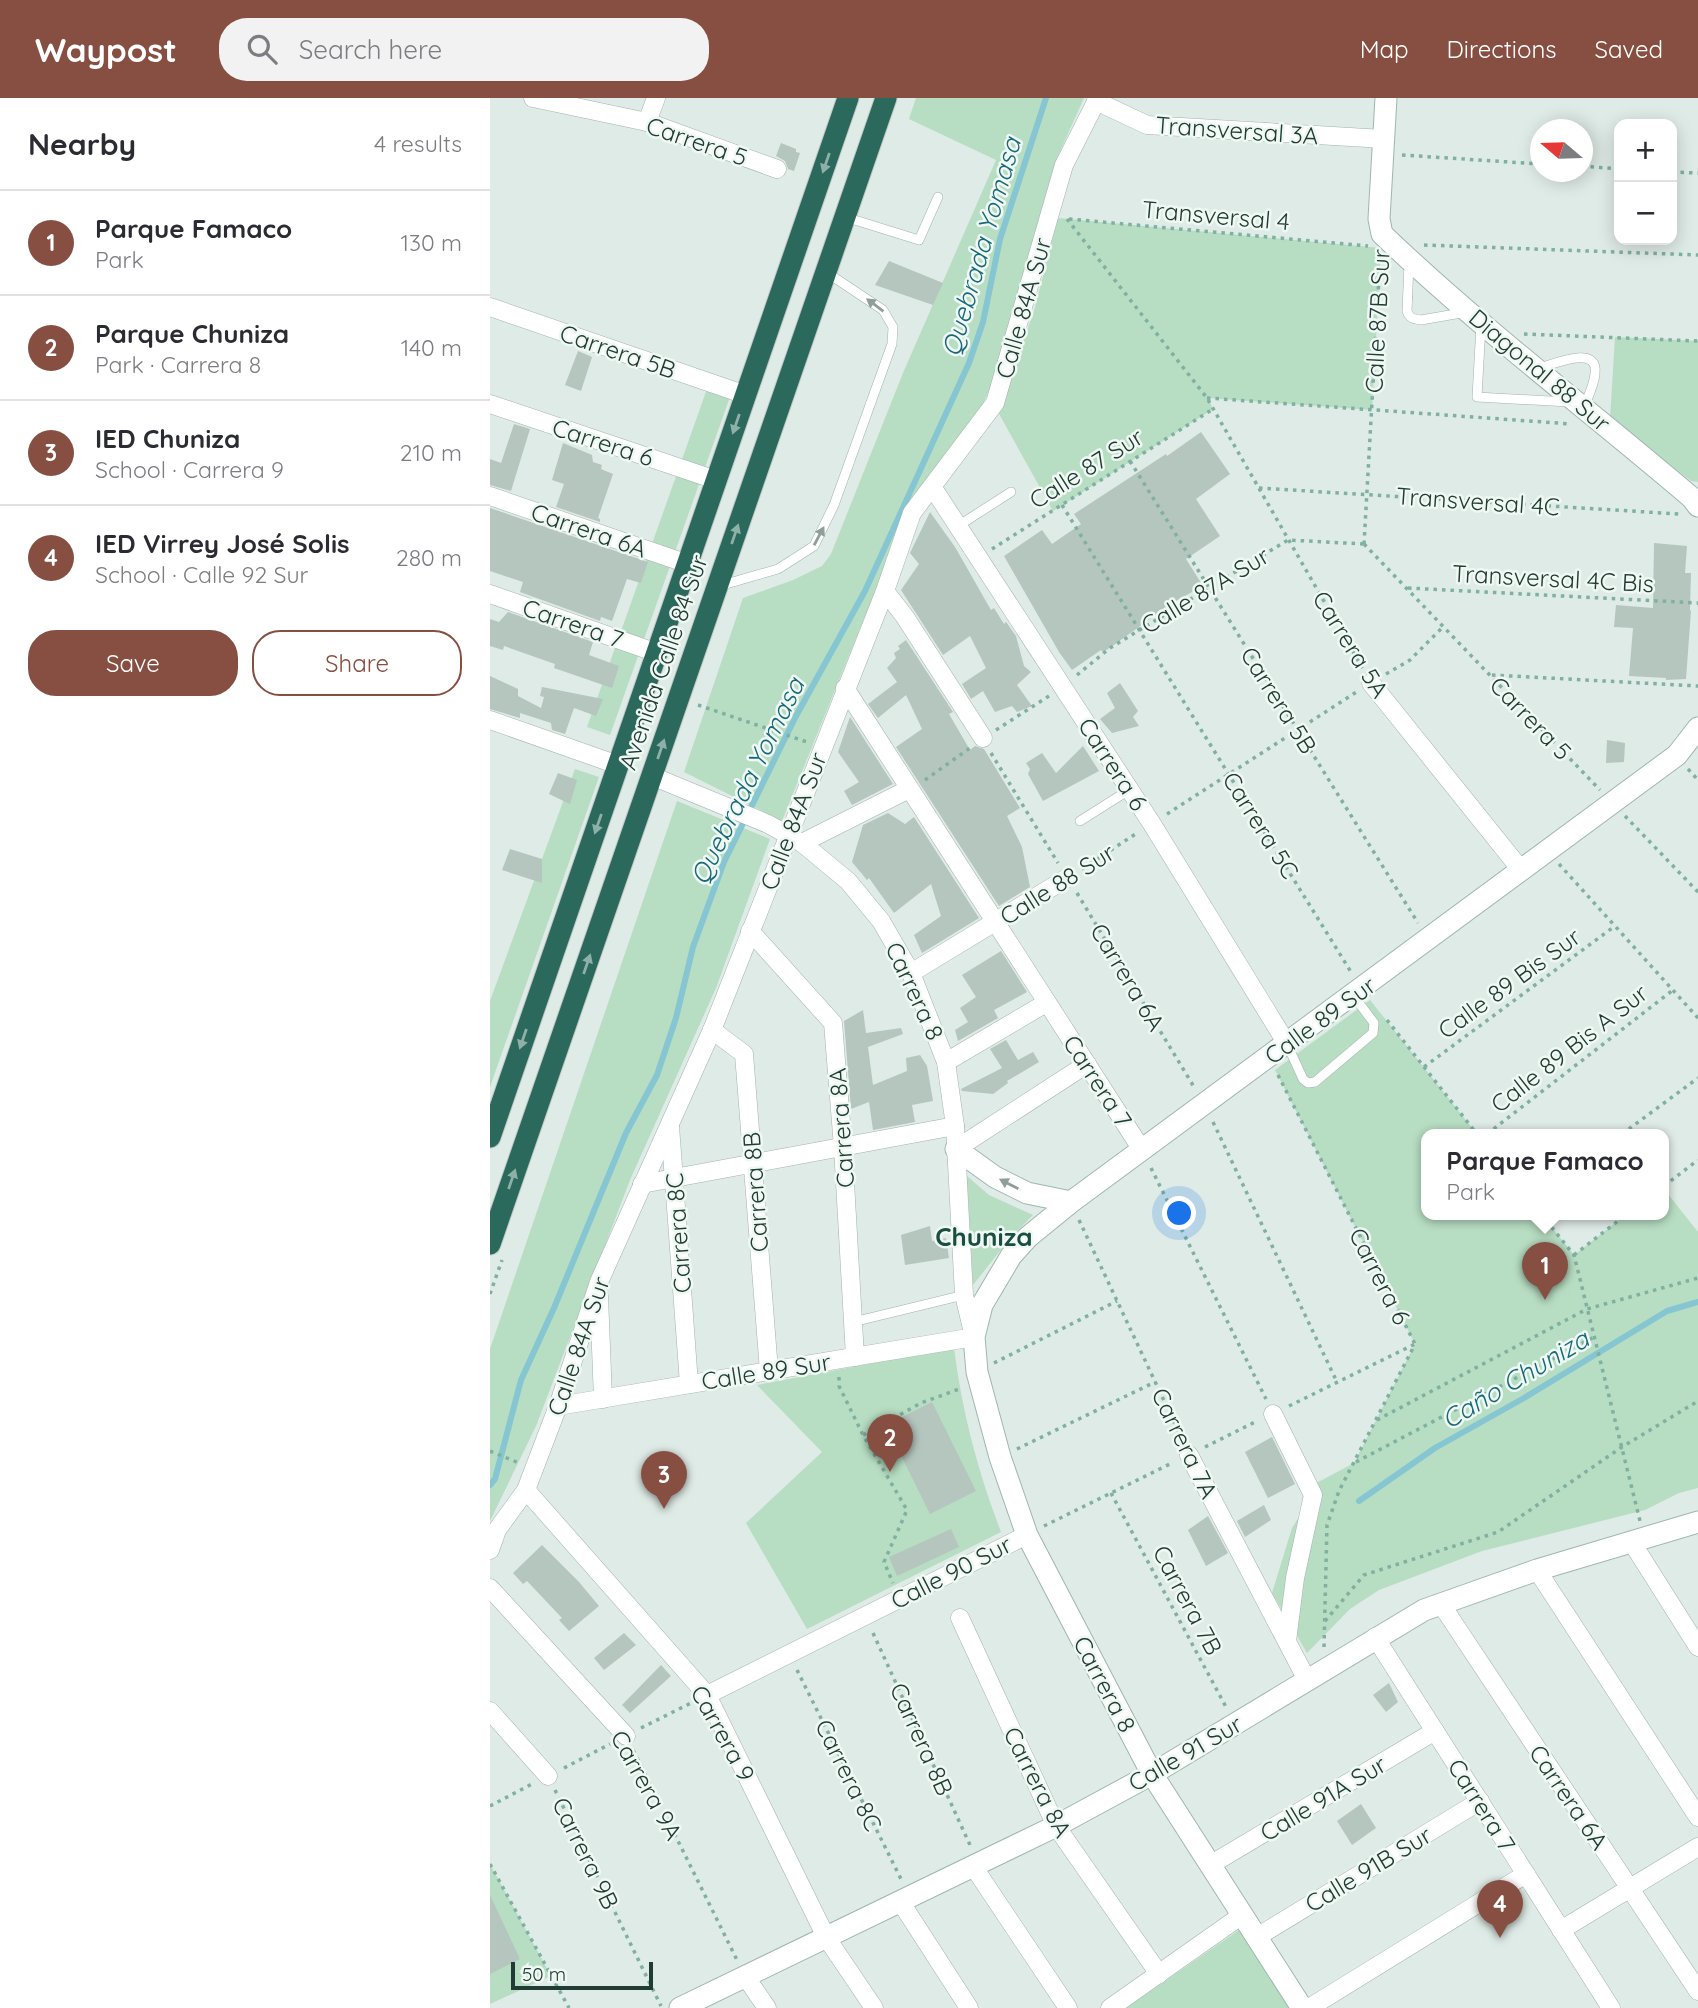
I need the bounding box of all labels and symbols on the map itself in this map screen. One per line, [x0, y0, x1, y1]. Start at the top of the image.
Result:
street label: Transversal 3A [1155, 109, 1319, 151]
street label: Carrera 5 [643, 110, 751, 172]
north arrow [1530, 119, 1593, 182]
water label: Quebrada Yomasa [934, 133, 1028, 360]
one-way arrow [820, 152, 831, 173]
street label: Transversal 4 [1141, 194, 1291, 236]
street label: Calle 84A Sur [989, 234, 1057, 382]
street label: Calle 87B Sur [1358, 248, 1396, 394]
one-way arrow [866, 298, 884, 312]
street label: Diagonal 88 Sur [1463, 302, 1617, 438]
street label: Carrera 5B [556, 317, 680, 385]
street label: Carrera 6 [549, 412, 657, 472]
one-way arrow [730, 414, 741, 435]
street label: Calle 87 Sur [1024, 421, 1148, 515]
street label: Transversal 4C [1395, 480, 1561, 522]
street label: Carrera 6A [527, 496, 651, 564]
one-way arrow [730, 524, 741, 545]
one-way arrow [813, 526, 824, 546]
street label: Calle 87A Sur [1135, 540, 1275, 640]
street label: Avenida Calle 84 Sur [612, 551, 714, 773]
street label: Transversal 4C Bis [1451, 558, 1655, 598]
street label: Carrera 5A [1306, 585, 1396, 703]
street label: Carrera 7 [519, 592, 627, 654]
street label: Carrera 5B [1234, 641, 1324, 759]
street label: Carrera 5 [1484, 670, 1578, 766]
water label: Quebrada Yomasa [683, 671, 812, 890]
street label: Carrera 6 [1072, 712, 1154, 816]
one-way arrow [656, 739, 667, 760]
street label: Calle 84A Sur [753, 748, 833, 894]
street label: Carrera 5C [1216, 766, 1306, 884]
one-way arrow [592, 814, 603, 835]
street label: Calle 88 Sur [994, 837, 1120, 931]
street label: Carrera 6A [1084, 918, 1172, 1036]
street label: Calle 89 Bis Sur [1432, 921, 1586, 1045]
street label: Carrera 8 [879, 937, 951, 1045]
one-way arrow [582, 954, 593, 975]
street label: Calle 89 Sur [1258, 970, 1382, 1070]
street label: Calle 89 Bis A Sur [1484, 977, 1654, 1119]
one-way arrow [517, 1029, 528, 1050]
street label: Carrera 7 [1057, 1029, 1139, 1133]
street label: Carrera 8A [822, 1067, 860, 1189]
street label: Carrera 8B [736, 1131, 774, 1253]
one-way arrow [507, 1169, 518, 1190]
street label: Carrera 8C [659, 1172, 697, 1294]
one-way arrow [1000, 1178, 1019, 1190]
your location [1162, 1196, 1196, 1230]
district label: Chuniza [935, 1220, 1033, 1253]
street label: Carrera 6 [1343, 1223, 1417, 1330]
pin: 1 [1522, 1242, 1568, 1300]
street label: Calle 84A Sur [540, 1272, 616, 1420]
water label: Caño Chuniza [1435, 1321, 1596, 1436]
street label: Calle 89 Sur [699, 1346, 833, 1396]
street label: Carrera 7A [1145, 1383, 1225, 1503]
pin: 2 [867, 1414, 913, 1472]
pin: 3 [641, 1451, 687, 1509]
street label: Calle 90 Sur [885, 1529, 1017, 1615]
street label: Carrera 7B [1147, 1540, 1229, 1660]
street label: Carrera 8 [1067, 1631, 1143, 1737]
street label: Carrera 8B [884, 1678, 960, 1800]
street label: Carrera 9 [684, 1680, 762, 1786]
street label: Calle 91 Sur [1123, 1708, 1247, 1798]
street label: Carrera 8C [809, 1714, 889, 1836]
street label: Carrera 8A [997, 1722, 1079, 1842]
street label: Carrera 9A [605, 1725, 689, 1845]
street label: Carrera 6A [1523, 1739, 1615, 1855]
street label: Calle 91A Sur [1254, 1749, 1392, 1847]
street label: Carrera 7 [1442, 1753, 1522, 1857]
street label: Carrera 9B [546, 1792, 626, 1914]
street label: Calle 91B Sur [1299, 1820, 1437, 1918]
pin: 4 [1477, 1880, 1523, 1938]
scale bar [511, 1959, 653, 1991]

